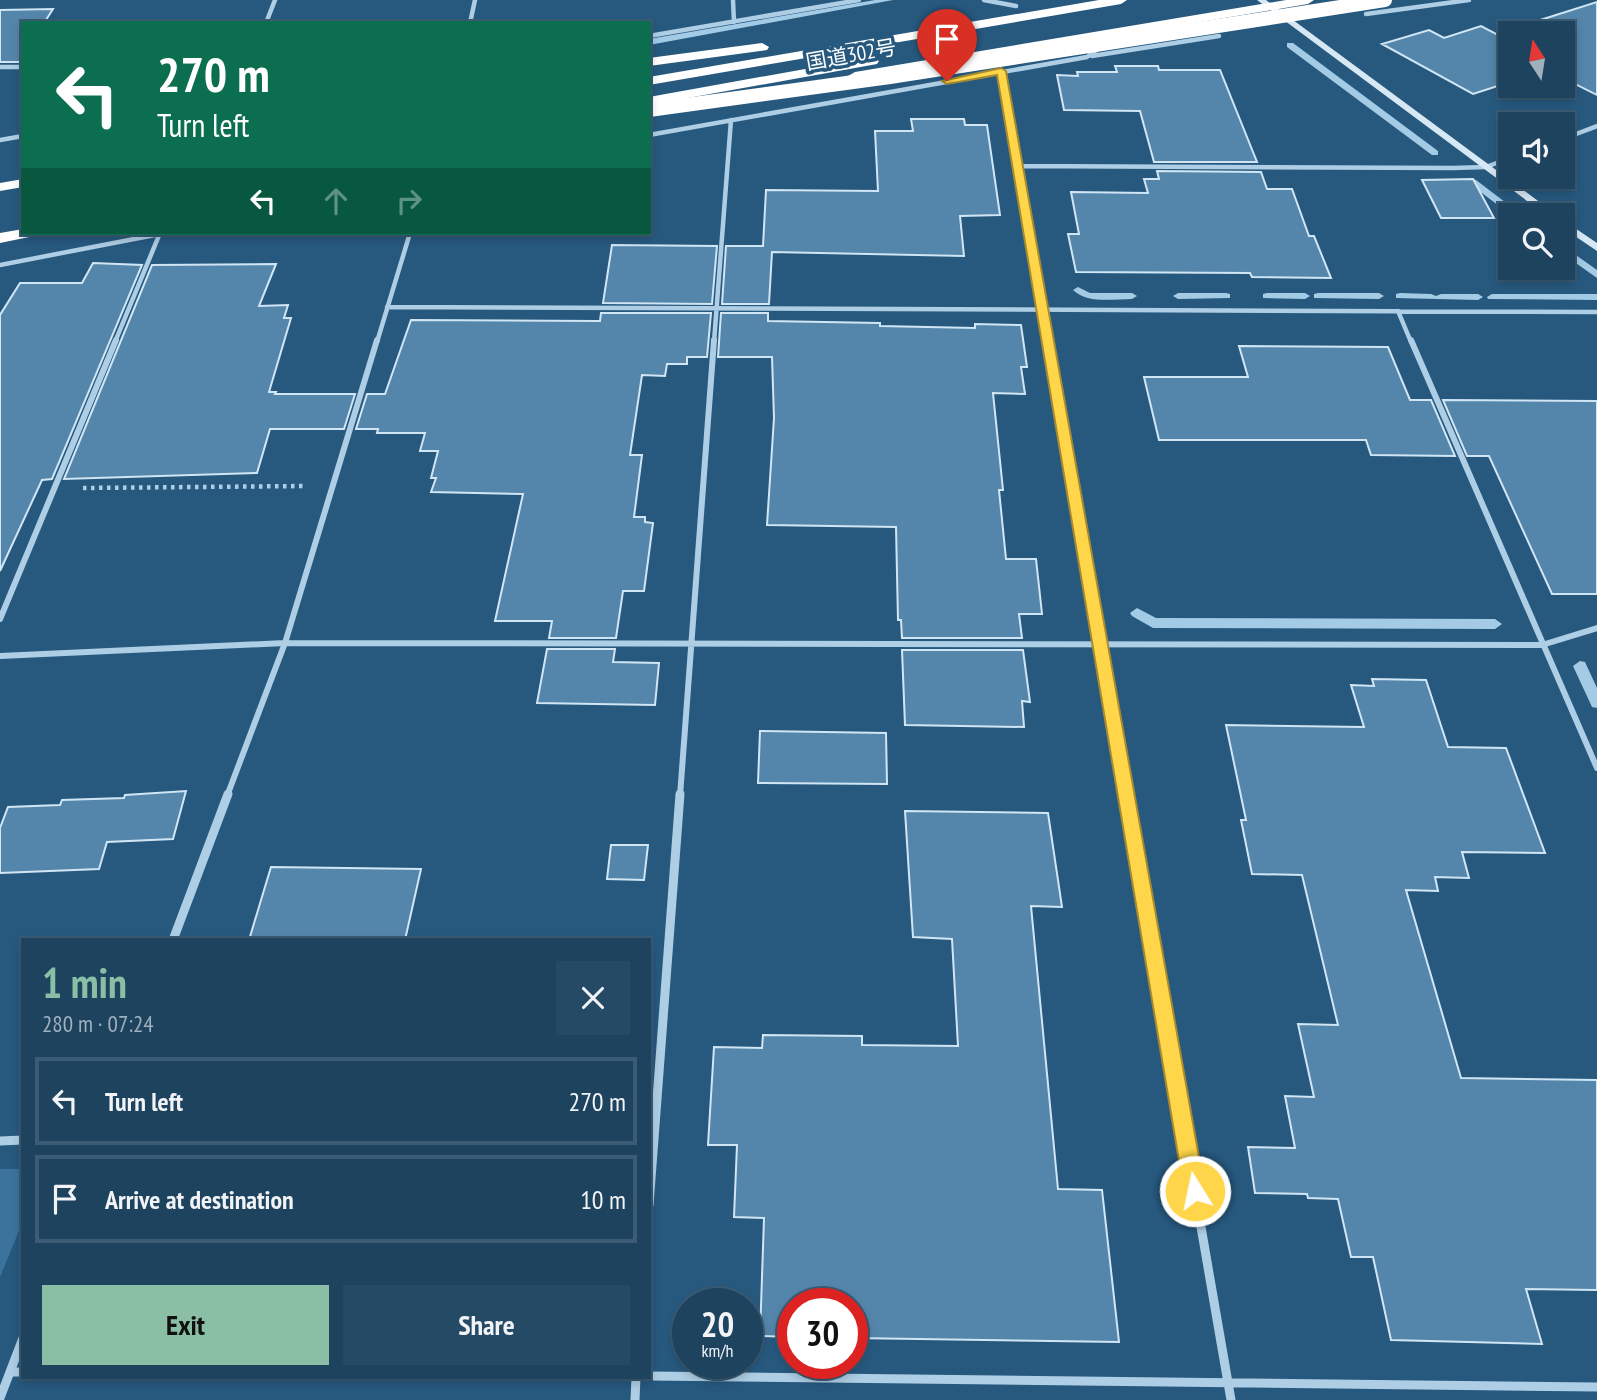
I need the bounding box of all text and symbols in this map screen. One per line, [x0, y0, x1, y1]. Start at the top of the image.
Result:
pin [917, 9, 977, 81]
icon: arrive [928, 20, 966, 58]
north arrow [1498, 21, 1575, 98]
map controls [1498, 21, 1575, 280]
street label: 国道302号 [804, 33, 898, 76]
text: 270 m [157, 42, 270, 106]
icon: left [42, 49, 133, 140]
text: Turn left [157, 104, 249, 146]
button: sound [1498, 112, 1575, 189]
icon: left [244, 182, 282, 220]
icon: ahead [317, 182, 355, 220]
icon: right [390, 182, 428, 220]
button: search [1498, 203, 1575, 280]
text: 1 min [42, 955, 127, 1010]
button: close [556, 961, 630, 1035]
text: 280 m · 07:24 [42, 1009, 154, 1038]
icon: left [46, 1082, 84, 1120]
text: Turn left [105, 1085, 183, 1118]
text: 270 m [568, 1085, 626, 1118]
position arrow [1158, 1154, 1232, 1228]
icon: arrive [46, 1180, 84, 1218]
text: Arrive at destination [105, 1183, 294, 1216]
text: 10 m [580, 1183, 626, 1216]
button: Exit [42, 1285, 329, 1365]
button: Share [343, 1285, 630, 1365]
speed limit sign: 30 [777, 1288, 868, 1379]
text: 20 [701, 1301, 734, 1347]
text: km/h [702, 1339, 733, 1362]

